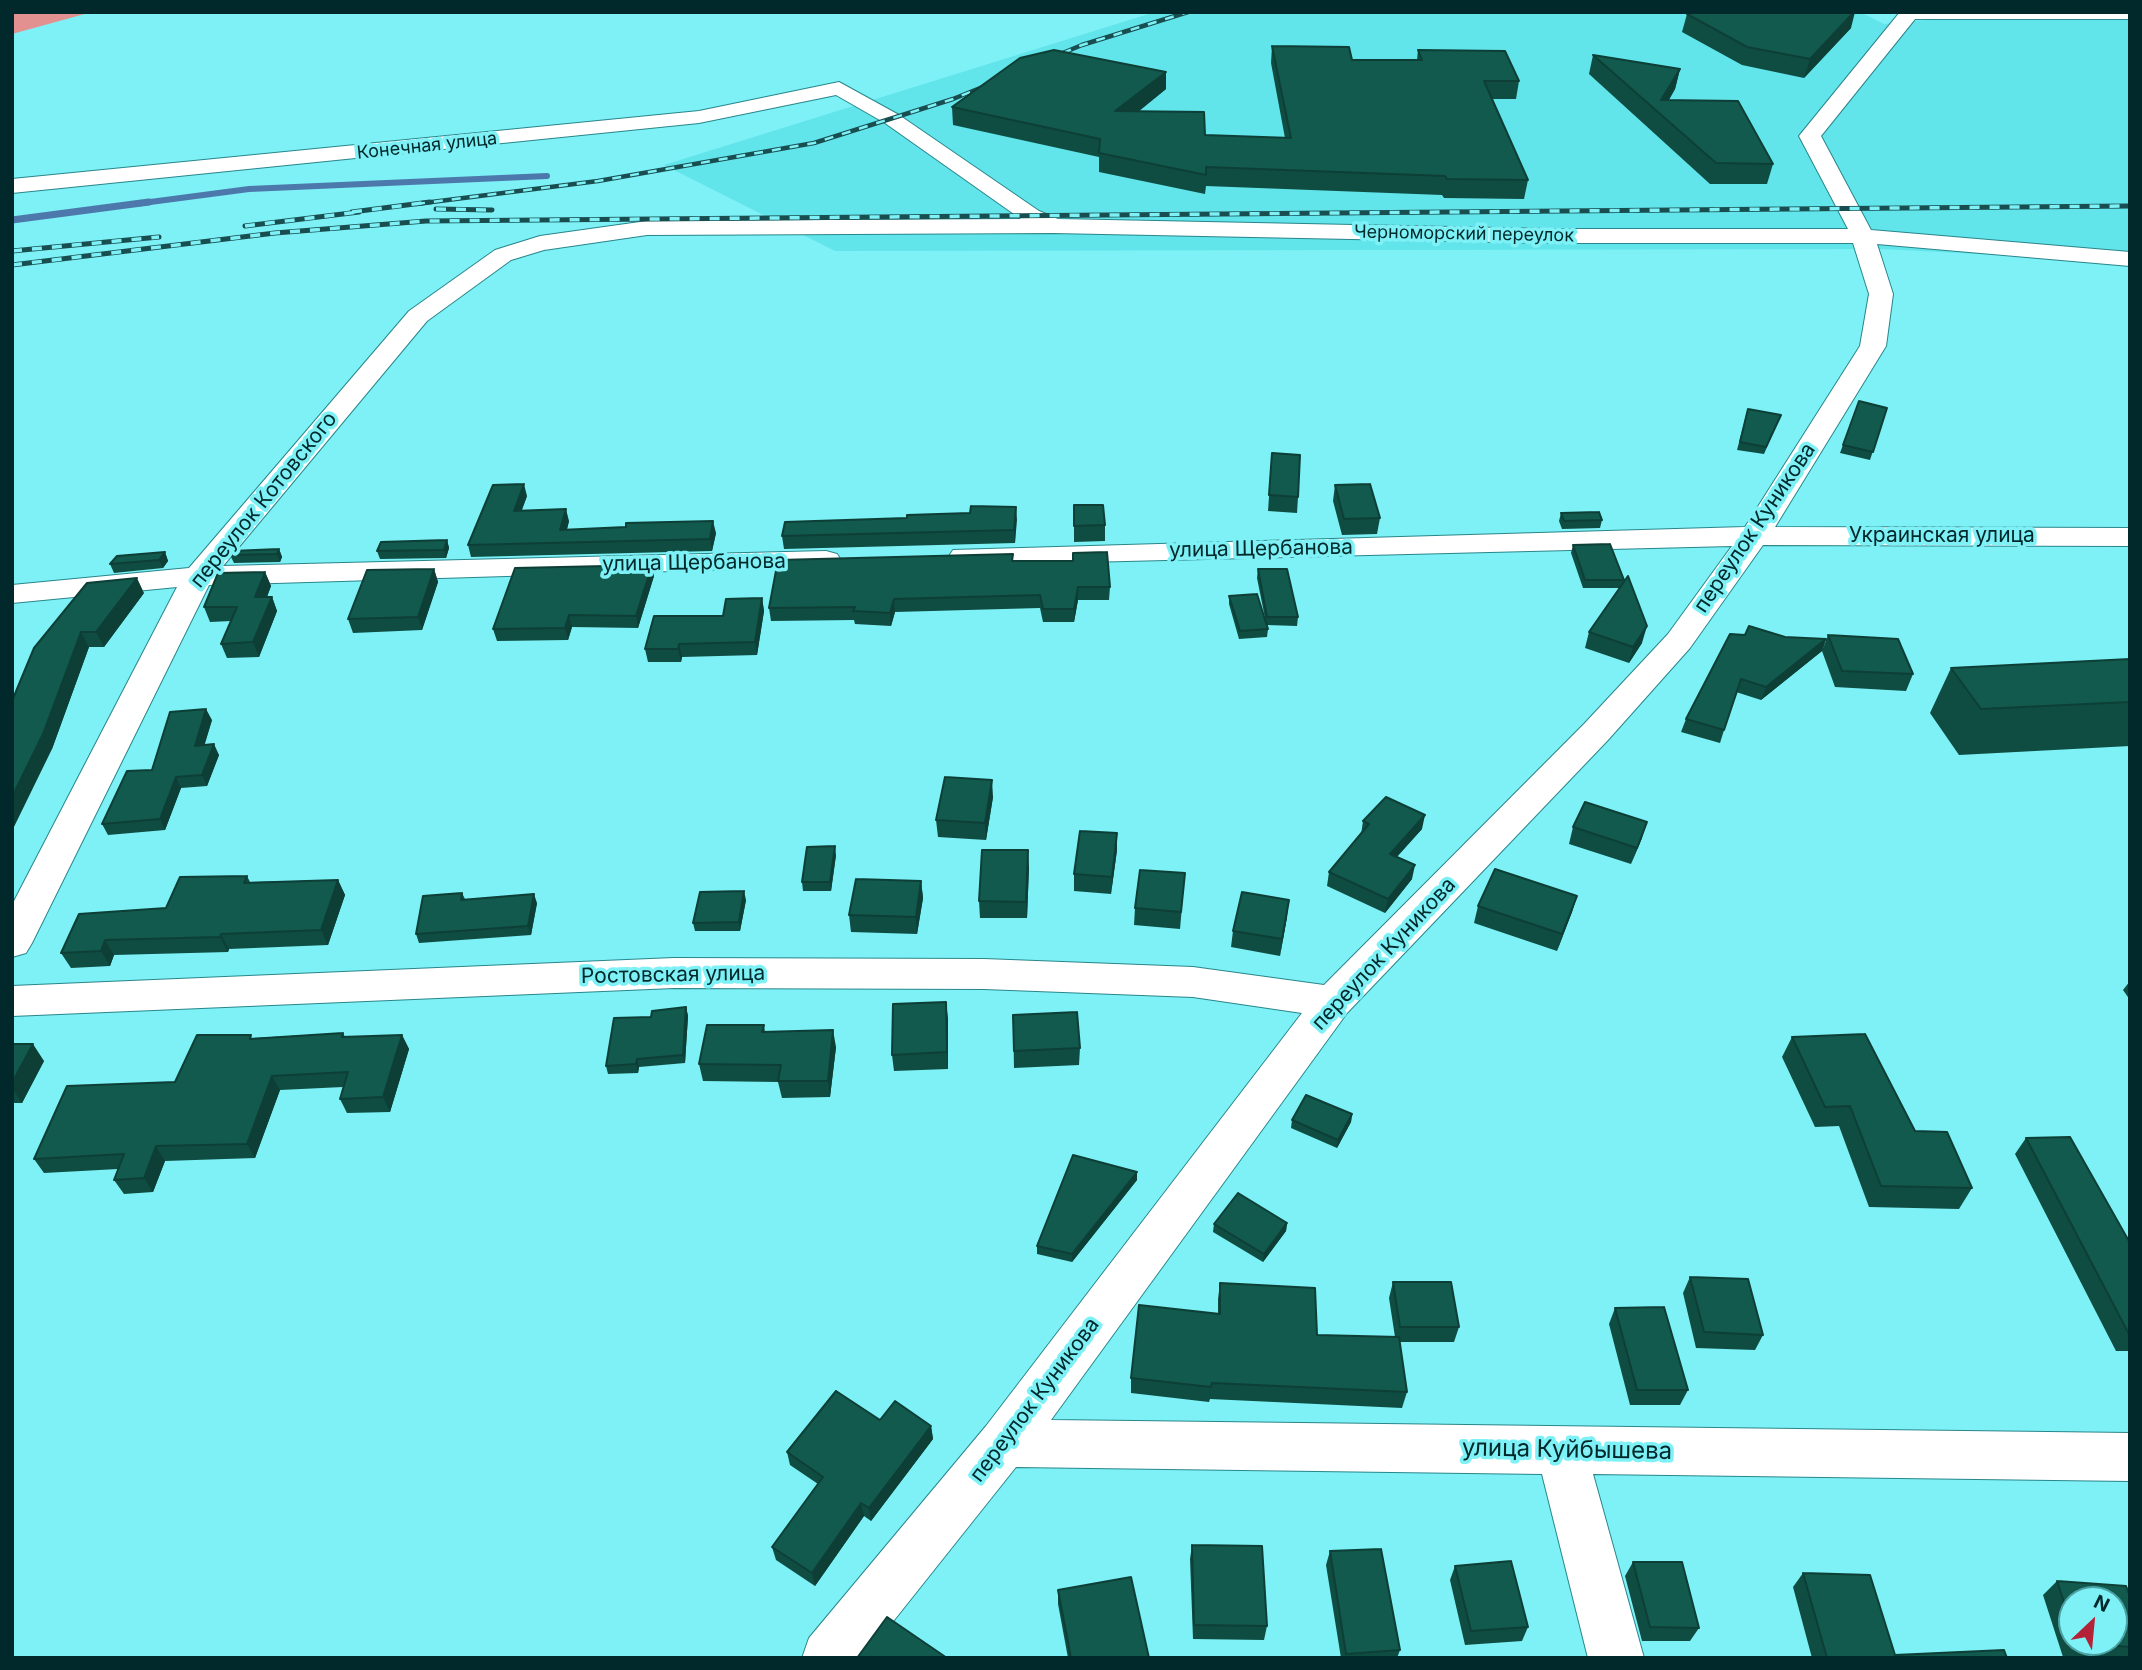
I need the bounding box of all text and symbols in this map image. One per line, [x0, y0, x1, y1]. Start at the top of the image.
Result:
street label: Конечная улица [356, 128, 498, 164]
street label: Черноморский переулок [1354, 221, 1574, 247]
street label: переулок Котовского [185, 407, 343, 593]
street label: переулок Куникова [1689, 438, 1821, 618]
street label: Украинская улица [1849, 523, 2035, 549]
street label: улица Щербанова [1169, 535, 1353, 563]
street label: улица Щербанова [602, 549, 786, 577]
street label: переулок Куникова [1307, 873, 1461, 1035]
street label: Ростовская улица [581, 961, 765, 989]
street label: переулок Куникова [965, 1313, 1105, 1487]
street label: улица Куйбышева [1462, 1434, 1672, 1466]
north arrow [2058, 1586, 2128, 1656]
text: N [2090, 1590, 2113, 1617]

